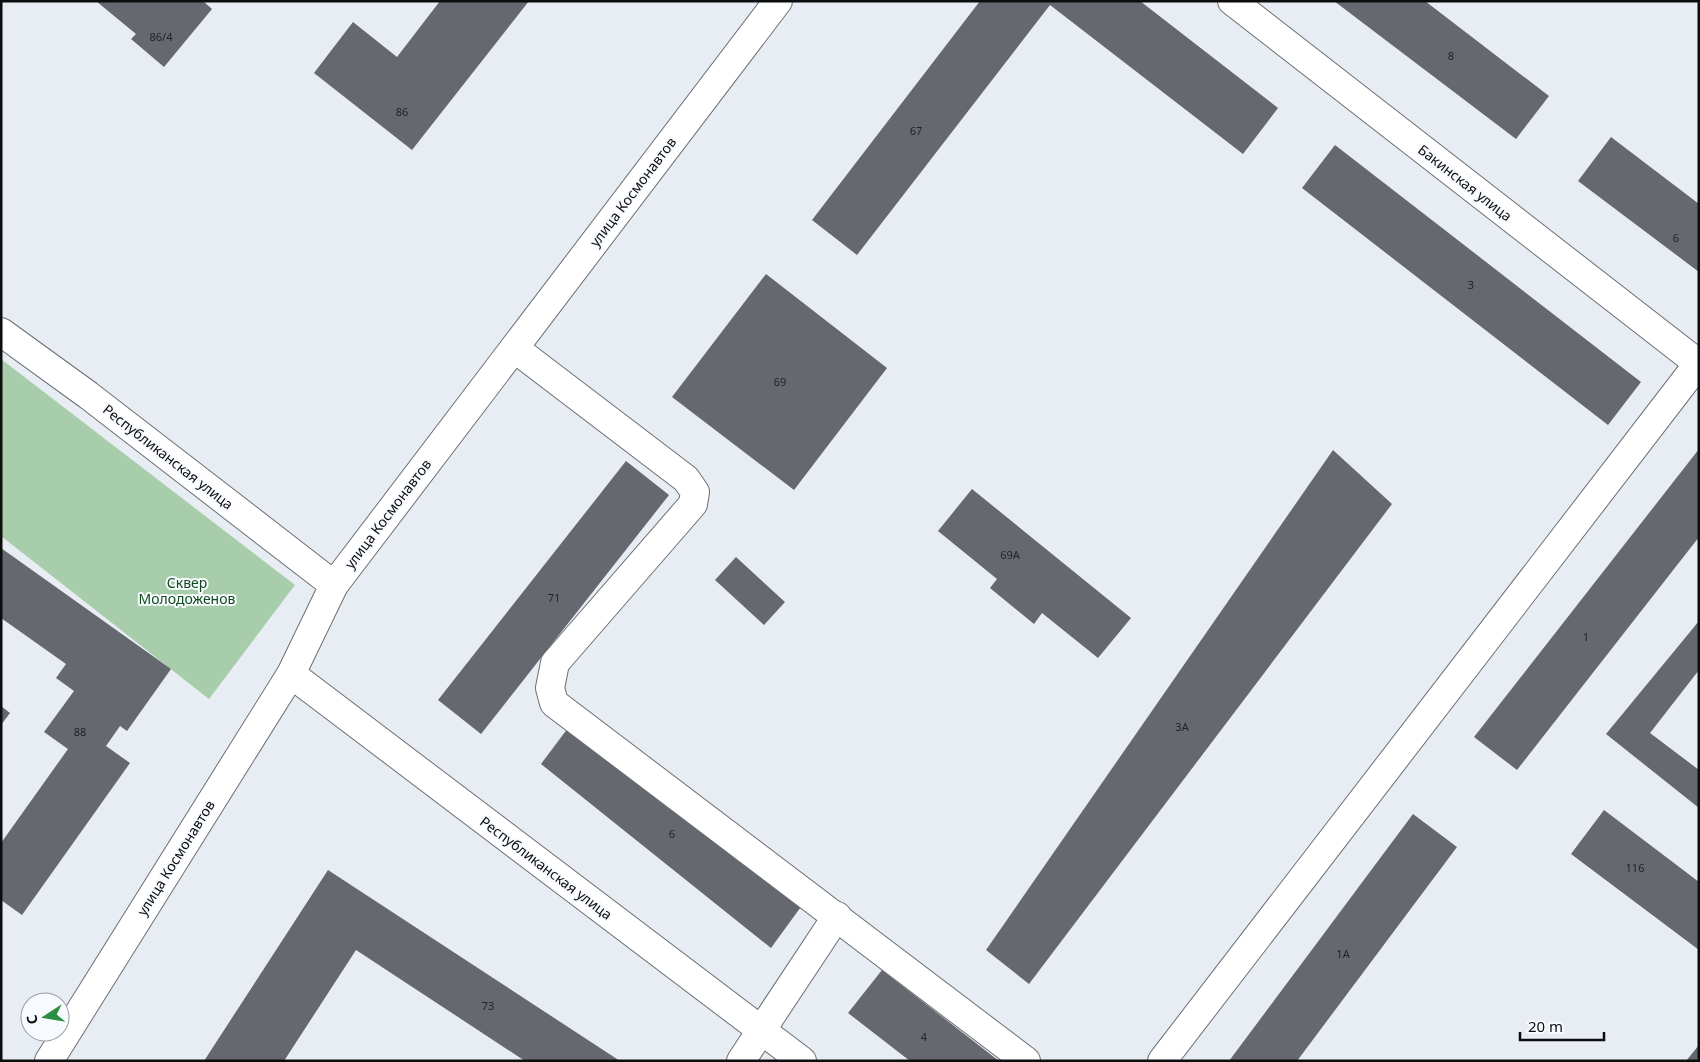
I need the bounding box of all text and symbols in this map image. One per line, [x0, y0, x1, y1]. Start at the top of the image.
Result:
house number: 86/4 [150, 29, 173, 44]
house number: 8 [1448, 48, 1454, 63]
house number: 86 [396, 104, 408, 119]
house number: 67 [910, 123, 922, 138]
street label: улица Космонавтов [585, 133, 680, 250]
street label: Бакинская улица [1414, 140, 1516, 225]
house number: 6 [1673, 230, 1679, 245]
house number: 3 [1468, 277, 1474, 292]
house number: 69 [774, 374, 786, 389]
street label: Республиканская улица [99, 400, 237, 514]
street label: улица Космонавтов [340, 455, 435, 572]
house number: 69А [1000, 547, 1021, 562]
park label: Сквер Молодоженов [139, 573, 236, 608]
house number: 71 [548, 590, 560, 605]
house number: 1 [1583, 629, 1589, 644]
house number: 3А [1175, 719, 1190, 734]
house number: 88 [74, 724, 86, 739]
street label: улица Космонавтов [132, 796, 219, 919]
street label: Республиканская улица [476, 812, 616, 924]
house number: 6 [669, 826, 675, 841]
house number: 116 [1626, 860, 1644, 875]
house number: 1А [1336, 946, 1351, 961]
north arrow [20, 992, 70, 1042]
house number: 73 [482, 998, 494, 1013]
scale bar [1520, 1010, 1604, 1042]
text: С [22, 1013, 42, 1026]
text: 20 m [1528, 1016, 1563, 1036]
house number: 4 [921, 1029, 928, 1044]

